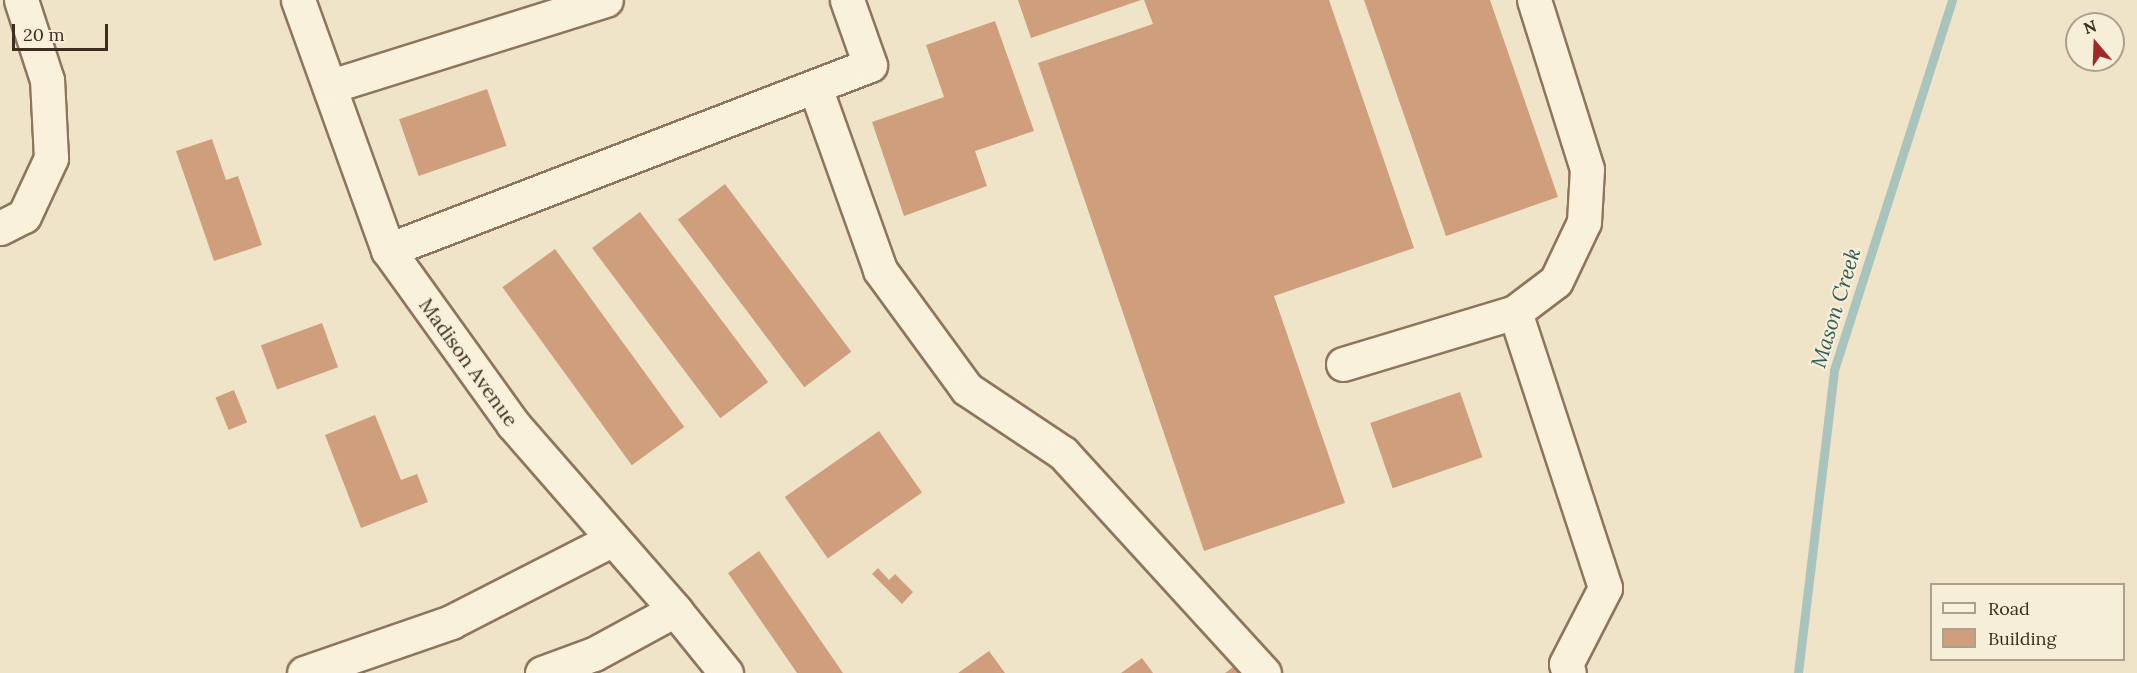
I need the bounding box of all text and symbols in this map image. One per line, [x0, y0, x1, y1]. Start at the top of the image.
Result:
scale bar [15, 12, 111, 50]
north arrow [2065, 12, 2125, 72]
text: N [2081, 15, 2099, 38]
text: 20 m [23, 23, 65, 46]
water label: Mason Creek [1806, 245, 1866, 371]
street label: Madison Avenue [414, 293, 524, 431]
legend [1930, 583, 2125, 661]
text: Road [1988, 597, 2030, 620]
text: Building [1988, 627, 2056, 650]

